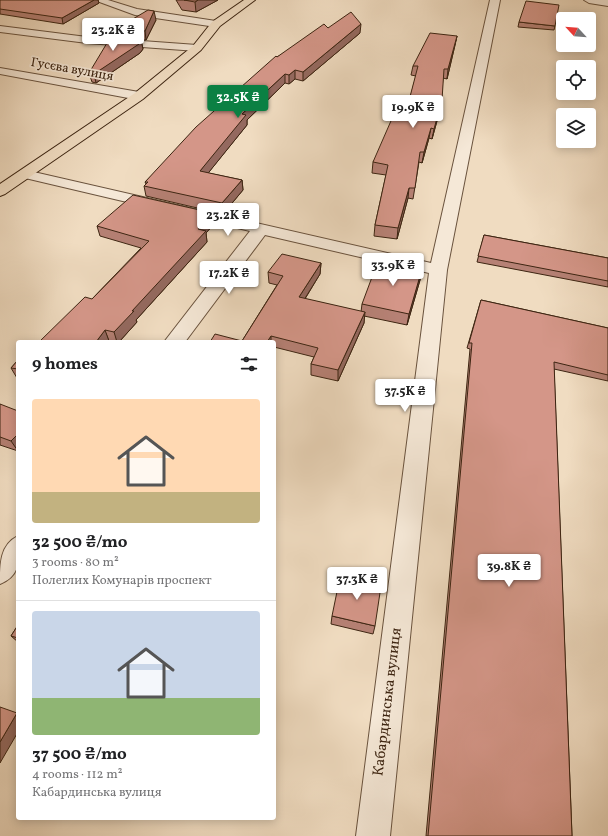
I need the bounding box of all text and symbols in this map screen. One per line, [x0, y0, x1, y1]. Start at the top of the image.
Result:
north arrow [556, 12, 596, 52]
map controls [556, 12, 596, 148]
pin: 23.2K ₴ [76, 18, 150, 52]
text: 23.2K ₴ [91, 22, 135, 40]
street label: Гусєва вулиця [29, 54, 115, 86]
button: locate [556, 60, 596, 100]
pin: 32.5K ₴ [201, 85, 275, 119]
text: 32.5K ₴ [216, 89, 260, 107]
pin: 19.9K ₴ [376, 95, 450, 129]
text: 19.9K ₴ [391, 99, 435, 117]
button: layers [556, 108, 596, 148]
pin: 23.2K ₴ [191, 203, 265, 237]
text: 23.2K ₴ [206, 207, 250, 225]
pin: 33.9K ₴ [356, 253, 430, 287]
text: 33.9K ₴ [371, 257, 415, 275]
pin: 17.2K ₴ [192, 261, 266, 295]
text: 17.2K ₴ [209, 265, 249, 283]
text: 9 homes [32, 353, 98, 376]
icon: filters [238, 353, 260, 375]
pin: 37.5K ₴ [368, 379, 442, 413]
text: 37.5K ₴ [384, 383, 426, 401]
icon: home [110, 425, 182, 497]
text: 32 500 ₴/mo [32, 531, 128, 554]
text: 3 rooms · 80 m² [32, 554, 119, 572]
pin: 39.8K ₴ [472, 554, 546, 588]
text: 39.8K ₴ [487, 558, 531, 576]
pin: 37.3K ₴ [320, 567, 394, 601]
text: 37.3K ₴ [336, 571, 378, 589]
text: Полеглих Комунарів проспект [32, 572, 212, 590]
street label: Кабардинська вулиця [368, 626, 408, 777]
icon: home [110, 637, 182, 709]
text: 37 500 ₴/mo [32, 743, 127, 766]
text: 4 rooms · 112 m² [32, 766, 122, 784]
text: Кабардинська вулиця [32, 784, 162, 802]

